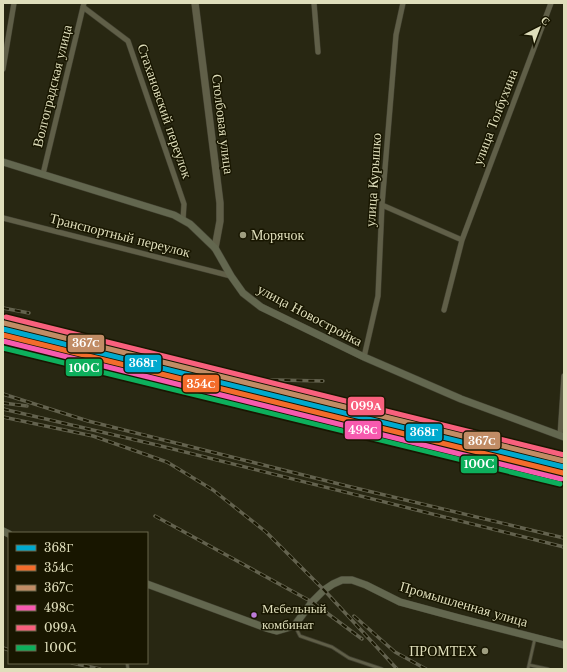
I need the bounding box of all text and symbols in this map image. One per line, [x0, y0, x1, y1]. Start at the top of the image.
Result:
north arrow [519, 8, 559, 48]
text: С [538, 13, 553, 28]
street label: Волгоградская улица [28, 22, 76, 149]
street label: Стахановский переулок [133, 41, 197, 181]
street label: улица Толбухина [468, 66, 522, 168]
street label: Столбовая улица [208, 73, 238, 176]
street label: улица Курышко [361, 132, 385, 228]
street label: Транспортный переулок [48, 209, 192, 261]
place label: Морячок [251, 226, 305, 244]
marker: Морячок [238, 230, 248, 240]
street label: улица Новостройка [254, 280, 366, 351]
line badge: 367С [67, 334, 105, 353]
text: 367С [72, 336, 100, 350]
line badge: 368Г [124, 354, 162, 373]
text: 368Г [129, 356, 157, 370]
line badge: 100C [65, 358, 103, 377]
text: 100C [69, 361, 99, 375]
line badge: 354С [182, 374, 220, 393]
text: 354С [187, 377, 215, 391]
line badge: 099А [347, 396, 385, 416]
text: 099А [350, 399, 382, 413]
line badge: 498С [344, 420, 382, 440]
text: 498С [348, 423, 378, 437]
line badge: 368Г [405, 423, 443, 442]
text: 368Г [410, 425, 438, 439]
line badge: 367С [463, 431, 501, 450]
text: 367С [468, 434, 496, 448]
line badge: 100C [460, 455, 498, 474]
text: 100C [464, 457, 494, 471]
legend [8, 532, 148, 664]
text: 368Г [44, 540, 73, 555]
text: 354С [44, 560, 73, 575]
street label: Промышленная улица [398, 577, 531, 631]
text: 367С [44, 580, 73, 595]
text: 498С [44, 600, 74, 615]
place label: Мебельный комбинат [262, 600, 326, 633]
marker: Мебельный комбинат [249, 610, 259, 620]
text: 099А [44, 620, 77, 635]
text: 100C [44, 640, 76, 655]
place label: ПРОМТЕХ [409, 642, 477, 660]
marker: ПРОМТЕХ [480, 646, 490, 656]

